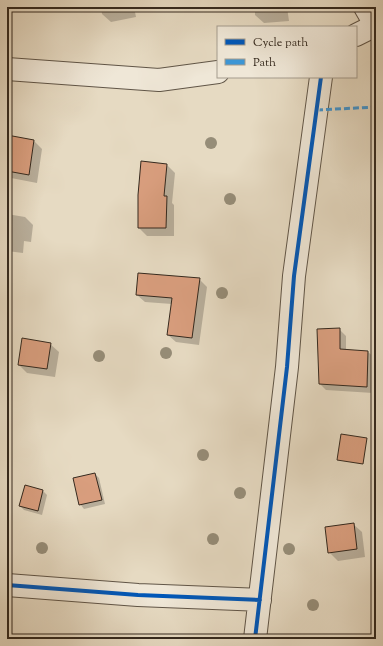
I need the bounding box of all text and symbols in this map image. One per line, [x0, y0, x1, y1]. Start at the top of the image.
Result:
legend [217, 26, 357, 78]
text: Cycle path [253, 34, 308, 52]
text: Path [253, 54, 276, 72]

